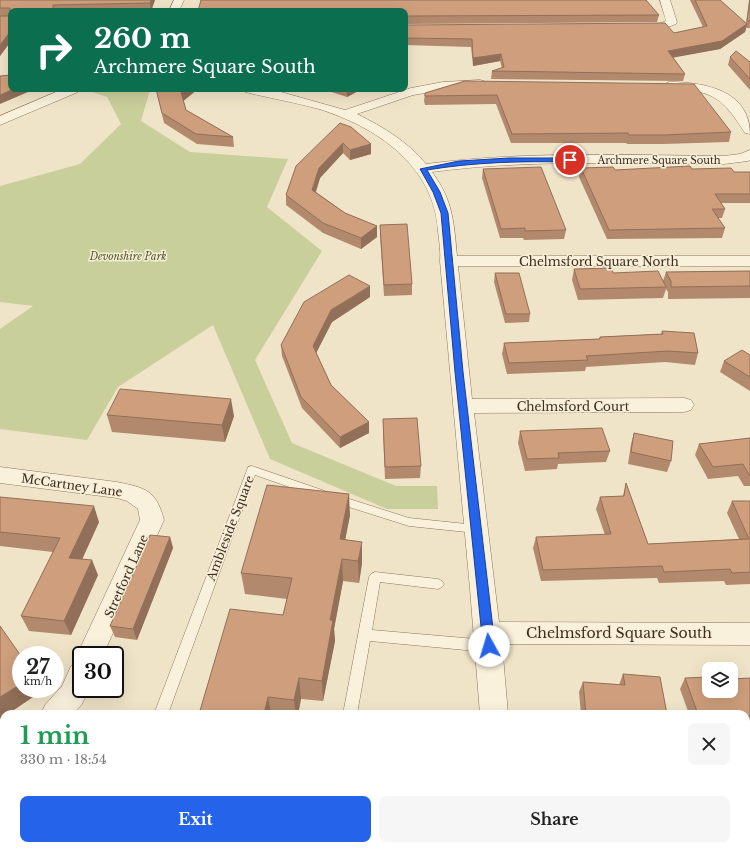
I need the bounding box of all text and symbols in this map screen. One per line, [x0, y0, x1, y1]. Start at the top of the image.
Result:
text: 260 m [94, 21, 191, 56]
icon: right [28, 24, 80, 76]
text: Archmere Square South [94, 56, 316, 78]
pin [553, 143, 587, 177]
icon: arrive [559, 149, 581, 171]
street label: Archmere Square South [596, 154, 721, 167]
park label: Devonshire Park [89, 250, 166, 263]
street label: Chelmsford Square North [519, 254, 679, 269]
street label: Chelmsford Court [517, 399, 630, 414]
street label: McCartney Lane [20, 470, 124, 500]
street label: Ambleside Square [203, 473, 257, 584]
street label: Stretford Lane [101, 532, 151, 620]
street label: Chelmsford Square South [526, 624, 712, 642]
position arrow [468, 625, 510, 667]
speed limit sign: 30 [72, 646, 124, 698]
text: 27 [26, 655, 50, 679]
map controls [702, 662, 738, 698]
button: layers [702, 662, 738, 698]
text: km/h [24, 675, 52, 688]
text: 1 min [20, 721, 90, 750]
button: close [688, 723, 730, 765]
text: 330 m · 18:54 [20, 751, 107, 768]
button: Exit [20, 796, 371, 842]
button: Share [379, 796, 730, 842]

